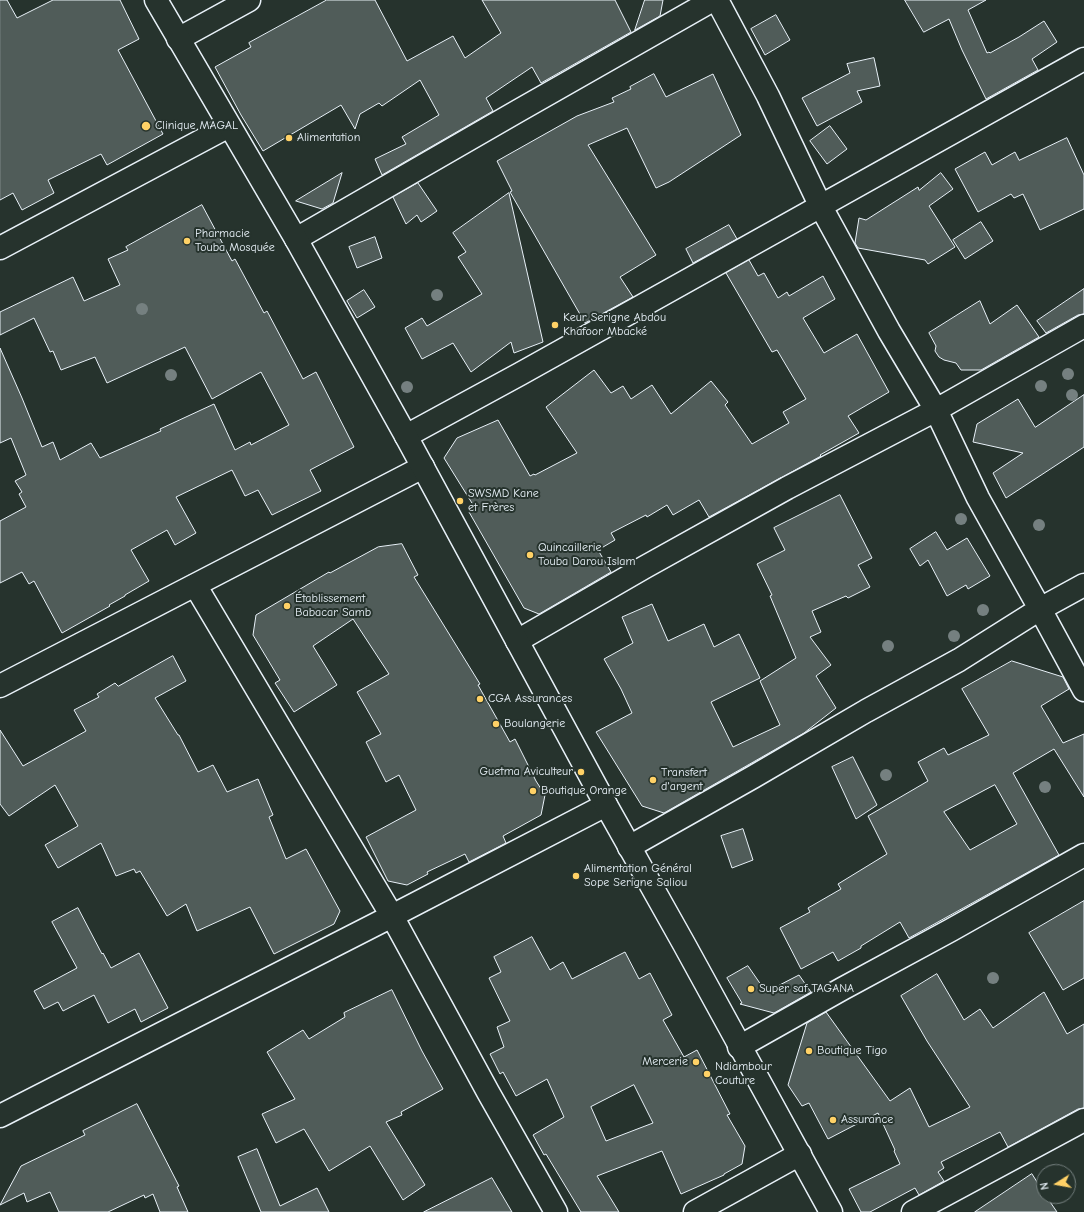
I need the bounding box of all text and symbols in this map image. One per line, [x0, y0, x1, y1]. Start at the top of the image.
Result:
place label: Clinique MAGAL [155, 119, 238, 133]
marker: Clinique MAGAL [140, 120, 152, 132]
place label: Alimentation [297, 131, 360, 145]
marker: Alimentation [284, 133, 294, 143]
place label: Pharmacie Touba Mosquée [195, 227, 275, 255]
marker: Pharmacie Touba Mosquée [182, 236, 192, 246]
place label: Keur Serigne Abdou Khafoor Mbacké [563, 311, 666, 339]
marker: Keur Serigne Abdou Khafoor Mbacké [550, 320, 560, 330]
place label: SWSMD Kane et Frères [468, 487, 539, 515]
marker: SWSMD Kane et Frères [455, 496, 465, 506]
place label: Quincaillerie Touba Darou Islam [538, 541, 635, 569]
marker: Quincaillerie Touba Darou Islam [525, 550, 535, 560]
place label: Établissement Babacar Samb [295, 592, 371, 620]
marker: Établissement Babacar Samb [282, 601, 292, 611]
place label: CGA Assurances [488, 692, 572, 706]
marker: CGA Assurances [475, 694, 485, 704]
place label: Boulangerie [504, 717, 565, 731]
marker: Boulangerie [491, 719, 501, 729]
place label: Guetma Aviculteur [479, 765, 573, 779]
place label: Transfert d'argent [661, 766, 707, 794]
marker: Guetma Aviculteur [576, 767, 586, 777]
marker: Transfert d'argent [648, 775, 658, 785]
place label: Boutique Orange [541, 784, 627, 798]
marker: Boutique Orange [528, 786, 538, 796]
place label: Alimentation Général Sope Serigne Saliou [584, 862, 692, 890]
marker: Alimentation Général Sope Serigne Saliou [571, 871, 581, 881]
place label: Super saf TAGANA [759, 982, 854, 996]
marker: Super saf TAGANA [746, 984, 756, 994]
place label: Boutique Tigo [817, 1044, 887, 1058]
marker: Boutique Tigo [804, 1046, 814, 1056]
place label: Mercerie [642, 1055, 688, 1069]
marker: Mercerie [691, 1057, 701, 1067]
place label: Ndiambour Couture [715, 1060, 772, 1088]
marker: Ndiambour Couture [702, 1069, 712, 1079]
place label: Assurance [841, 1113, 893, 1127]
marker: Assurance [828, 1115, 838, 1125]
north arrow [1036, 1164, 1076, 1204]
text: N [1038, 1181, 1052, 1191]

